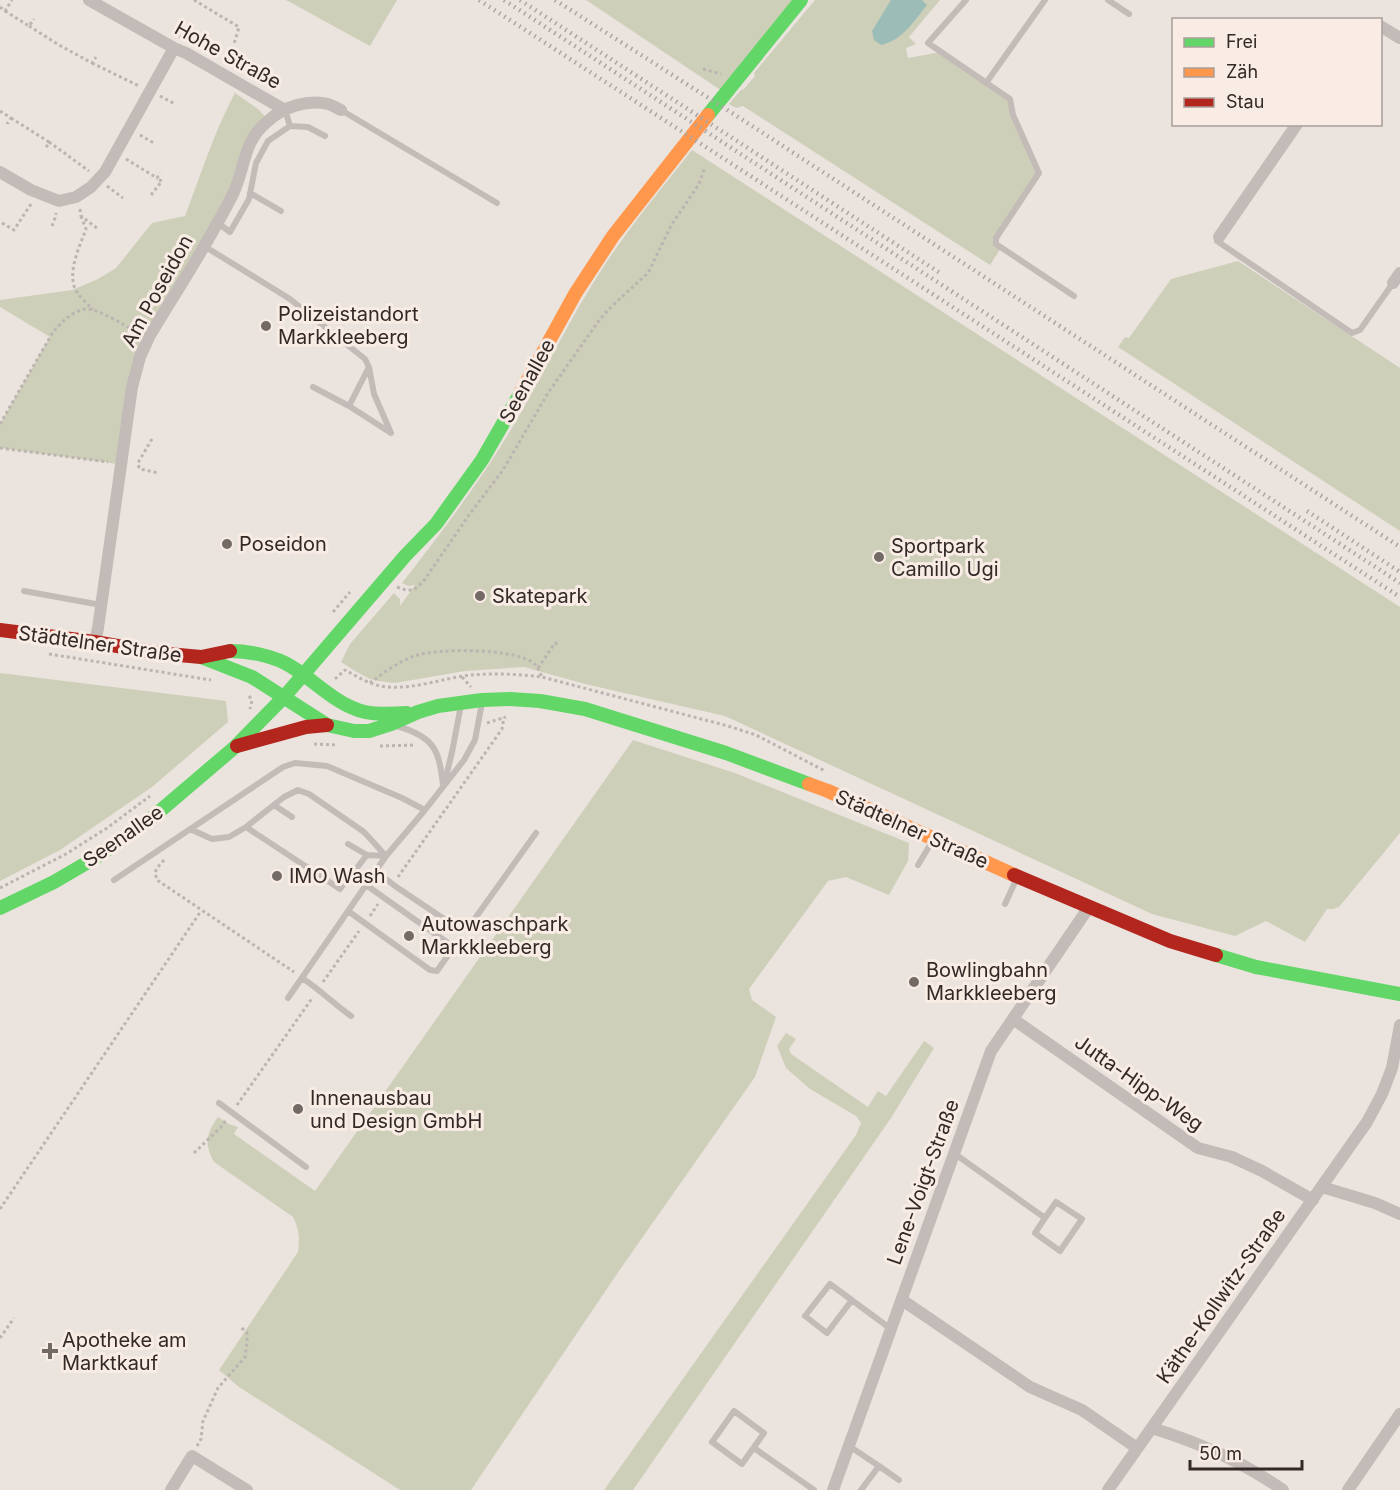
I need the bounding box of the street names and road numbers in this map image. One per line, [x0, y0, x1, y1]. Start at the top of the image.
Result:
street label: Hohe Straße [171, 16, 285, 94]
street label: Am Poseidon [116, 231, 198, 351]
street label: Seenallee [494, 335, 560, 427]
street label: Städtelner Straße [17, 621, 183, 667]
street label: Städtelner Straße [832, 785, 992, 873]
street label: Seenallee [78, 800, 168, 872]
street label: Jutta-Hipp-Weg [1070, 1030, 1208, 1136]
street label: Lene-Voigt-Straße [882, 1096, 964, 1268]
street label: Käthe-Kollwitz-Straße [1151, 1204, 1291, 1388]

